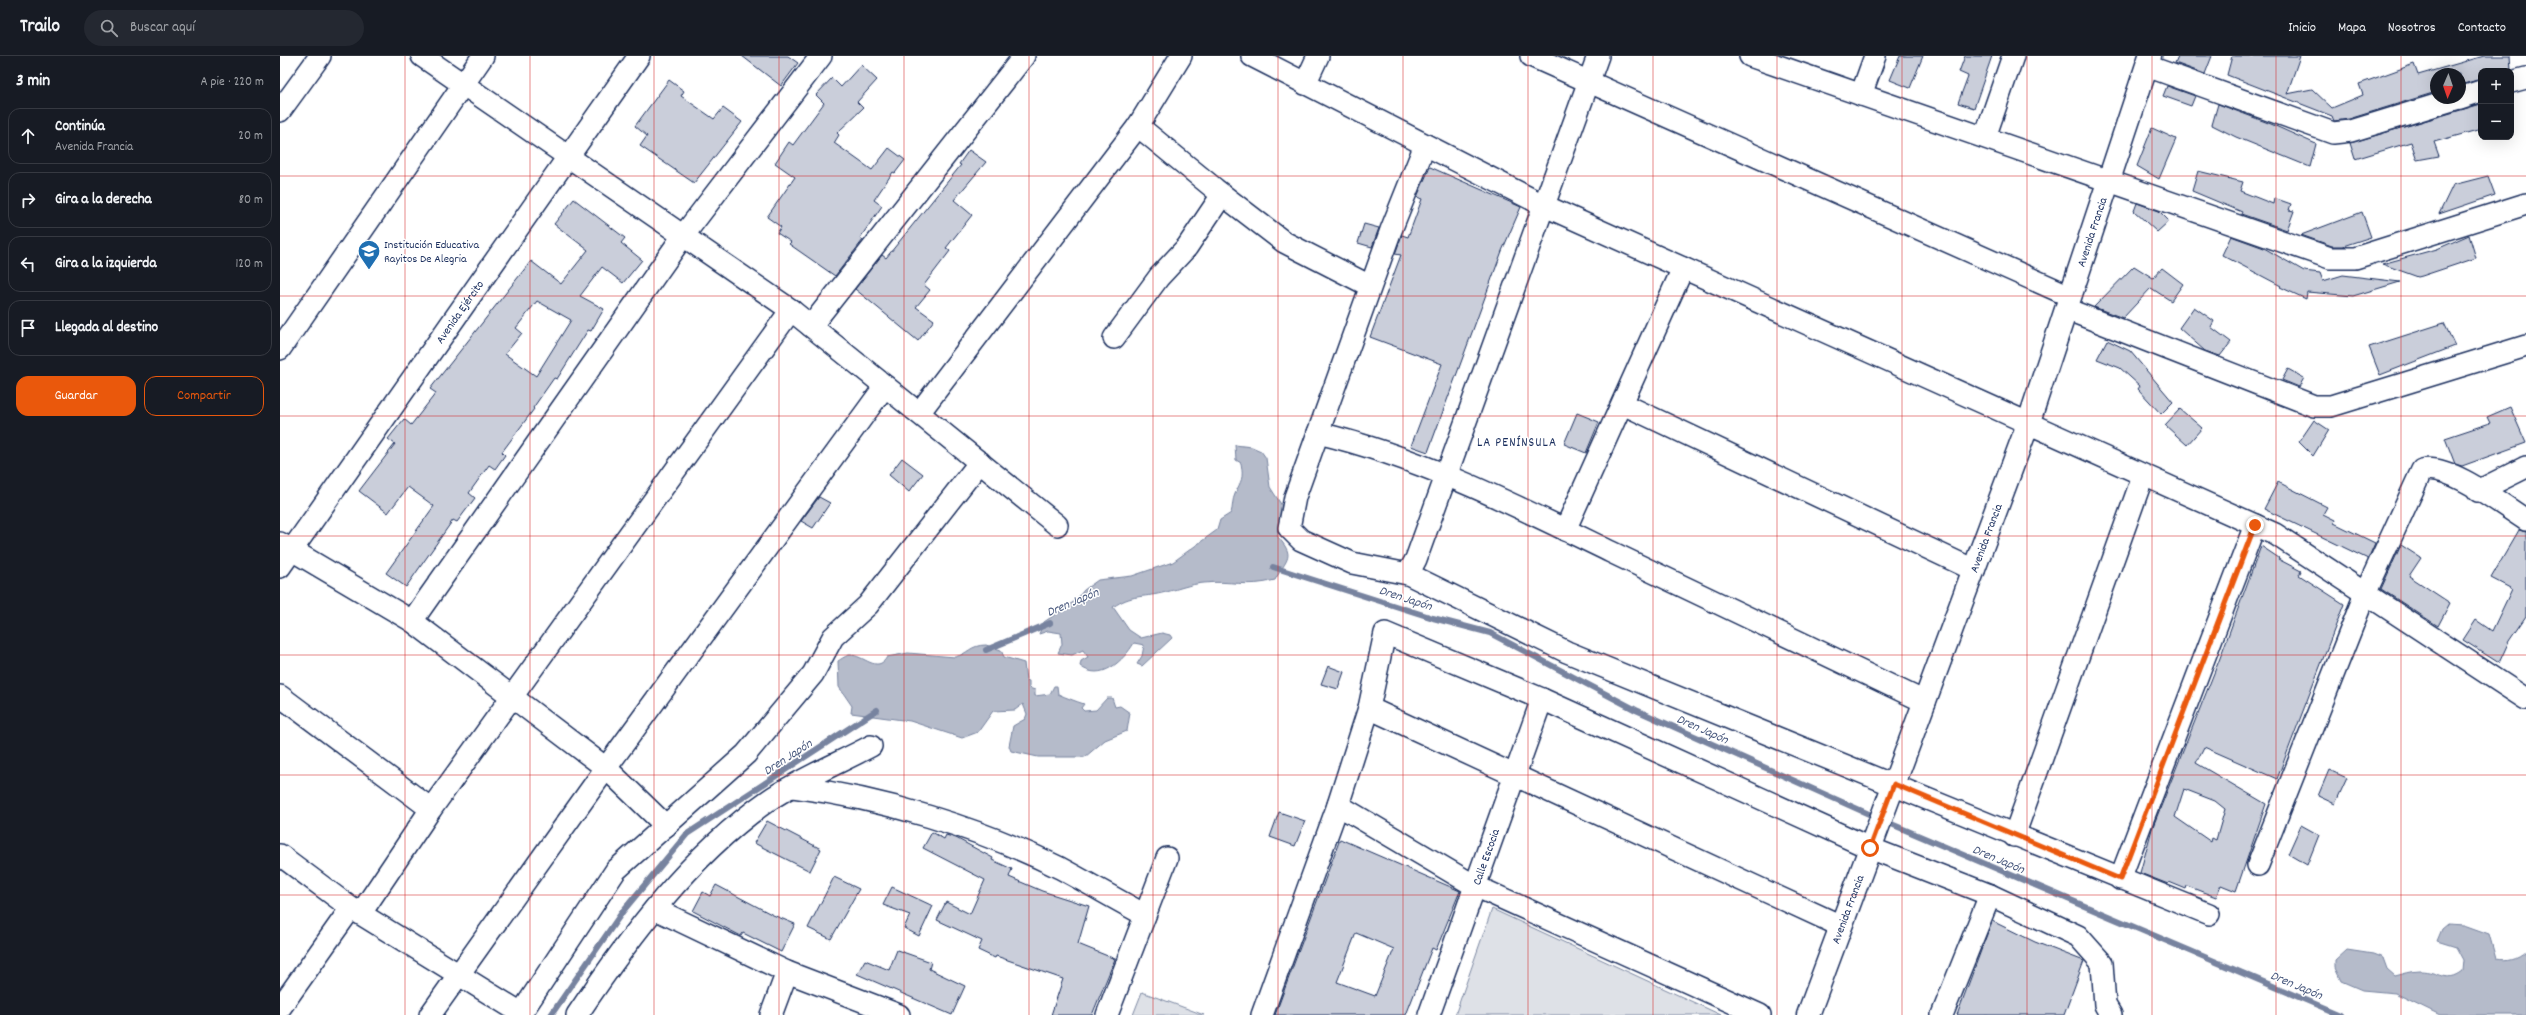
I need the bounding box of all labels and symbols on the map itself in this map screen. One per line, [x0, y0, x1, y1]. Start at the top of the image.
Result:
north arrow [2430, 68, 2466, 104]
street label: Avenida Francia [2074, 195, 2113, 269]
place label: Institución Educativa Rayitos De Alegria [384, 237, 480, 268]
school or university icon: Institución Educativa Rayitos De Alegria [356, 238, 382, 271]
street label: Avenida Ejército [432, 278, 489, 348]
district label: LA PENÍNSULA [1477, 434, 1557, 453]
street label: Avenida Francia [1966, 501, 2008, 575]
route end [2246, 516, 2264, 534]
water label: Dren Japón [1376, 582, 1435, 617]
water label: Dren Japón [1044, 583, 1103, 623]
water label: Dren Japón [1673, 710, 1732, 751]
water label: Dren Japón [760, 735, 817, 781]
street label: Calle Escocia [1469, 826, 1505, 888]
route start [1861, 839, 1879, 857]
water label: Dren Japón [1969, 841, 2028, 880]
street label: Avenida Francia [1828, 872, 1870, 946]
water label: Dren Japón [2267, 967, 2326, 1006]

